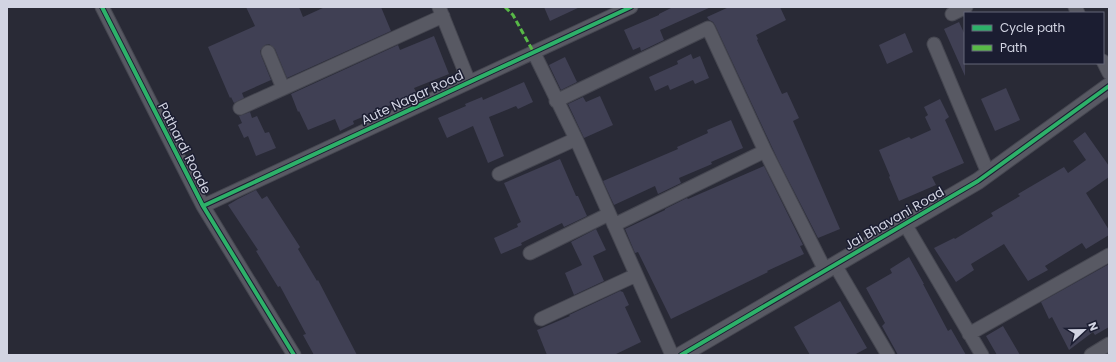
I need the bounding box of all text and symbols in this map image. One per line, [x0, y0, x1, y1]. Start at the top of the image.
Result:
legend [964, 12, 1104, 64]
text: Cycle path [1000, 19, 1065, 36]
text: Path [1000, 39, 1027, 56]
street label: Aute Nagar Road [358, 65, 467, 130]
street label: Pathardi Roade [153, 99, 216, 197]
street label: Jai Bhavani Road [841, 182, 948, 255]
north arrow [1064, 310, 1104, 350]
text: N [1084, 319, 1102, 333]

